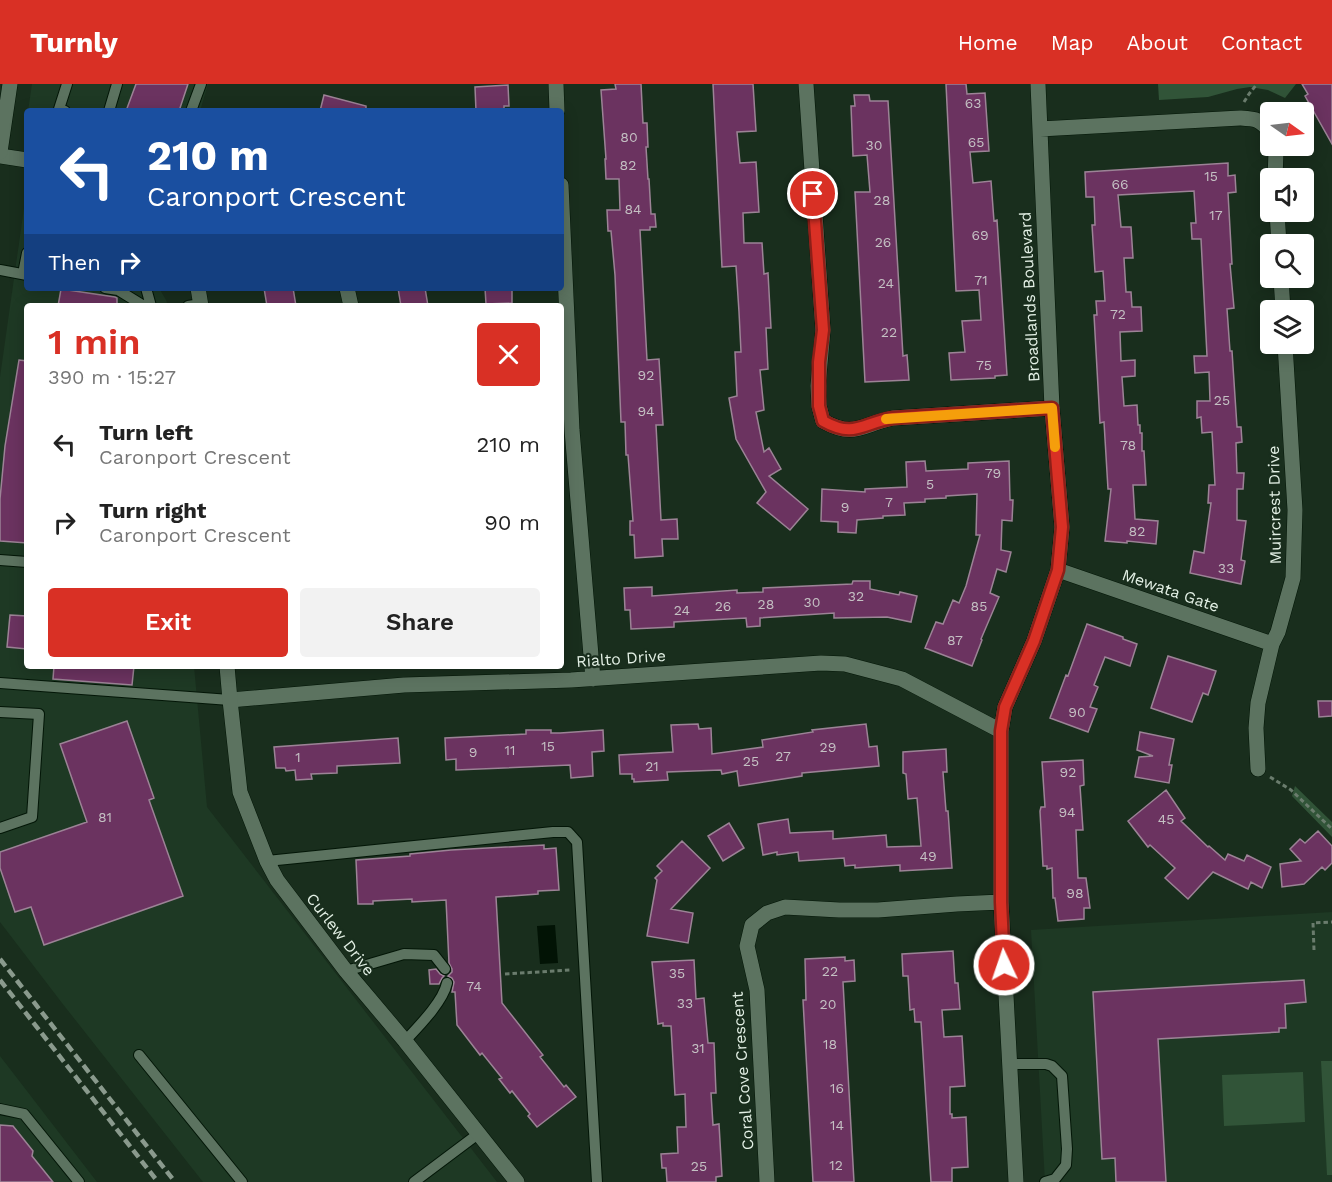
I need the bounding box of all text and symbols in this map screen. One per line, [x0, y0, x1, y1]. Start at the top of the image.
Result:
text: Turnly [30, 26, 118, 59]
text: Home [958, 30, 1018, 55]
text: Map [1051, 30, 1094, 55]
text: About [1127, 30, 1188, 55]
text: Contact [1221, 30, 1302, 55]
house number: 63 [965, 95, 981, 111]
north arrow [1260, 102, 1314, 156]
map controls [1260, 102, 1314, 354]
house number: 80 [620, 129, 638, 145]
text: 210 m [147, 131, 269, 180]
icon: left [48, 132, 126, 210]
house number: 65 [968, 134, 984, 150]
house number: 30 [866, 137, 882, 153]
house number: 82 [620, 157, 636, 173]
pin [787, 168, 838, 219]
house number: 15 [1204, 168, 1218, 184]
button: sound [1260, 168, 1314, 222]
house number: 66 [1111, 176, 1129, 192]
icon: arrive [796, 177, 829, 210]
text: Caronport Crescent [147, 181, 406, 213]
house number: 28 [874, 192, 890, 208]
house number: 84 [624, 201, 642, 217]
house number: 17 [1209, 207, 1223, 223]
street label: Broadlands Boulevard [1016, 211, 1043, 383]
house number: 69 [971, 227, 989, 243]
house number: 26 [875, 234, 891, 250]
button: search [1260, 234, 1314, 288]
icon: right [113, 246, 146, 279]
text: Then [48, 250, 101, 275]
house number: 71 [974, 272, 988, 288]
house number: 24 [878, 275, 894, 291]
button: layers [1260, 300, 1314, 354]
house number: 72 [1110, 306, 1126, 322]
text: 1 min [48, 321, 140, 363]
button: close [477, 323, 540, 386]
house number: 22 [881, 324, 897, 340]
house number: 75 [976, 357, 992, 373]
text: 390 m · 15:27 [48, 365, 176, 389]
house number: 92 [638, 367, 654, 383]
house number: 25 [1214, 392, 1230, 408]
house number: 94 [637, 403, 655, 419]
text: Turn left [99, 420, 193, 445]
icon: left [48, 428, 81, 461]
text: 210 m [476, 432, 540, 457]
house number: 78 [1120, 437, 1136, 453]
text: Caronport Crescent [99, 445, 291, 469]
street label: Muircrest Drive [1264, 445, 1285, 565]
house number: 79 [985, 465, 1001, 481]
house number: 5 [926, 476, 934, 492]
house number: 7 [885, 494, 893, 510]
text: Turn right [99, 498, 206, 523]
house number: 9 [841, 499, 849, 515]
icon: right [48, 506, 81, 539]
text: 90 m [484, 510, 540, 535]
text: Caronport Crescent [99, 523, 291, 547]
house number: 82 [1129, 523, 1145, 539]
house number: 33 [1218, 560, 1234, 576]
street label: Mewata Gate [1120, 565, 1222, 616]
button: Exit [48, 588, 288, 657]
button: Share [300, 588, 540, 657]
house number: 32 [848, 588, 864, 604]
house number: 30 [804, 594, 820, 610]
house number: 28 [758, 596, 774, 612]
house number: 26 [715, 598, 731, 614]
house number: 85 [971, 598, 987, 614]
house number: 24 [674, 602, 690, 618]
house number: 87 [947, 632, 963, 648]
street label: Rialto Drive [575, 646, 667, 671]
house number: 90 [1068, 704, 1086, 720]
house number: 15 [541, 738, 555, 754]
house number: 29 [820, 739, 836, 755]
house number: 11 [505, 742, 515, 758]
house number: 9 [469, 744, 477, 760]
house number: 27 [775, 748, 791, 764]
house number: 1 [295, 749, 301, 765]
house number: 25 [743, 753, 759, 769]
house number: 21 [645, 758, 659, 774]
house number: 92 [1060, 764, 1076, 780]
house number: 94 [1058, 804, 1076, 820]
house number: 81 [98, 809, 112, 825]
house number: 45 [1158, 811, 1174, 827]
house number: 49 [919, 848, 937, 864]
house number: 98 [1066, 885, 1084, 901]
street label: Curlew Drive [302, 889, 379, 979]
position arrow [972, 933, 1036, 997]
house number: 22 [822, 963, 838, 979]
house number: 35 [669, 965, 685, 981]
house number: 74 [466, 978, 482, 994]
street label: Coral Cove Crescent [727, 991, 758, 1151]
house number: 33 [677, 995, 693, 1011]
house number: 20 [820, 996, 836, 1012]
house number: 18 [823, 1036, 837, 1052]
house number: 31 [691, 1040, 705, 1056]
house number: 16 [830, 1080, 844, 1096]
house number: 14 [830, 1117, 844, 1133]
house number: 12 [829, 1157, 843, 1173]
house number: 25 [691, 1158, 707, 1174]

